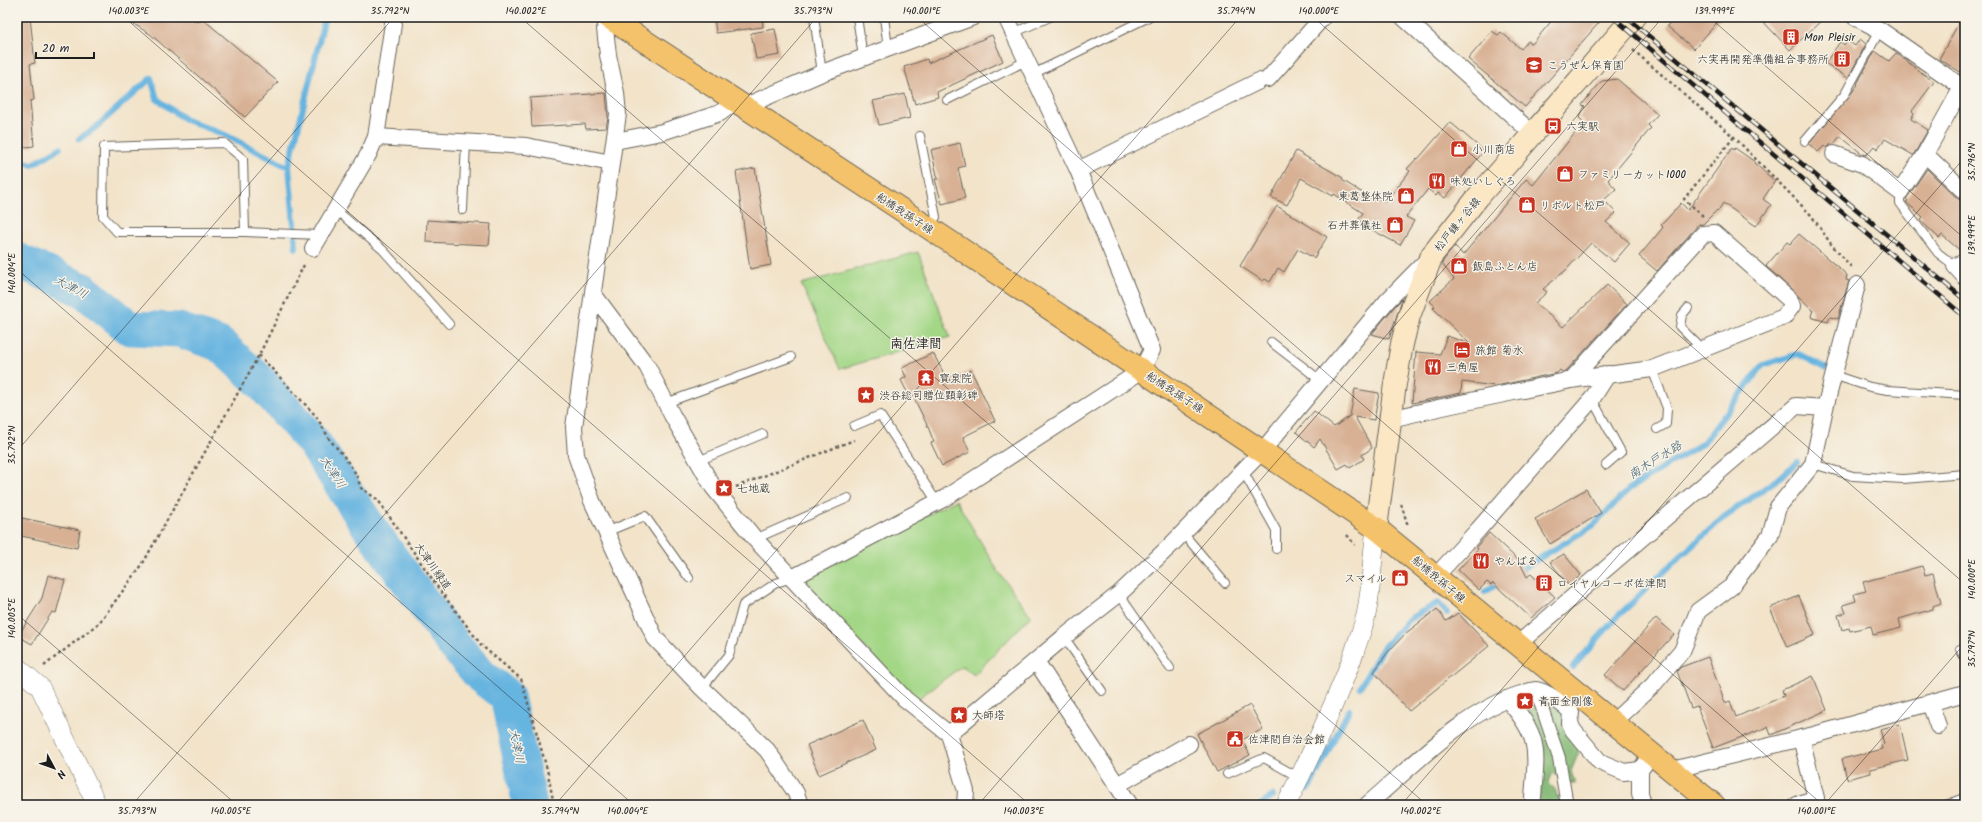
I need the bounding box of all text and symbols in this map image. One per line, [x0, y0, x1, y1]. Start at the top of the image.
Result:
text: 140.003°E [109, 3, 151, 19]
text: 35.792°N [371, 3, 410, 19]
text: 140.002°E [505, 3, 548, 19]
text: 35.793°N [794, 3, 833, 19]
text: 140.001°E [903, 3, 942, 19]
text: 35.794°N [1217, 3, 1256, 19]
text: 140.000°E [1299, 3, 1340, 19]
text: 139.999°E [1695, 3, 1736, 19]
building icon: Mon Pleisir [1781, 27, 1801, 47]
place label: Mon Pleisir [1804, 29, 1856, 47]
scale bar [36, 34, 94, 60]
text: 20 m [42, 39, 70, 58]
building icon: 六実再開発準備組合事務所 [1832, 49, 1852, 69]
place label: 六実再開発準備組合事務所 [1697, 51, 1829, 69]
school or university icon: こうぜん保育園 [1524, 55, 1544, 75]
place label: こうぜん保育園 [1547, 57, 1624, 75]
bus stop icon: 六実駅 [1543, 116, 1563, 136]
place label: 六実駅 [1566, 118, 1599, 136]
shop icon: 小川商店 [1449, 139, 1469, 159]
place label: 小川商店 [1472, 141, 1516, 159]
text: 35.796°N [1964, 142, 1980, 181]
shop icon: ファミリーカット1000 [1555, 164, 1575, 184]
place label: ファミリーカット1000 [1578, 166, 1686, 184]
restaurant icon: 味処いしぐろ [1427, 171, 1447, 191]
place label: 味処いしぐろ [1450, 173, 1516, 191]
shop icon: 東葛整体院 [1396, 186, 1416, 206]
street label: 船橋我孫子線 [872, 188, 937, 239]
place label: 東葛整体院 [1338, 188, 1393, 206]
street label: 松戸鎌ヶ谷線 [1430, 193, 1486, 256]
shop icon: リボルト松戸 [1517, 195, 1537, 215]
place label: リボルト松戸 [1540, 197, 1606, 215]
text: 139.999°E [1964, 214, 1980, 255]
shop icon: 石井葬儀社 [1385, 215, 1405, 235]
place label: 石井葬儀社 [1327, 217, 1382, 235]
text: 140.004°E [4, 251, 20, 293]
shop icon: 飯島ふとん店 [1449, 256, 1469, 276]
place label: 飯島ふとん店 [1472, 258, 1538, 276]
water label: 大津川 [50, 271, 91, 304]
district label: 南佐津間 [890, 334, 942, 355]
hotel icon: 旅館 菊水 [1452, 340, 1472, 360]
place label: 旅館 菊水 [1475, 342, 1523, 360]
restaurant icon: 三角屋 [1423, 357, 1443, 377]
place label: 三角屋 [1446, 359, 1479, 377]
street label: 船橋我孫子線 [1142, 367, 1207, 418]
temple icon: 寳泉院 [916, 368, 936, 388]
place label: 寳泉院 [939, 370, 972, 388]
place icon: 渋谷総司贈位顕彰碑 [856, 385, 876, 405]
place label: 渋谷総司贈位顕彰碑 [879, 387, 978, 405]
text: 35.792°N [4, 425, 20, 464]
water label: 南木戸水路 [1625, 436, 1687, 484]
water label: 大津川 [315, 452, 350, 493]
place icon: 七地蔵 [714, 478, 734, 498]
place label: 七地蔵 [737, 480, 770, 498]
street label: 大津川緑道 [409, 539, 455, 594]
restaurant icon: やんばる [1471, 551, 1491, 571]
street label: 船橋我孫子線 [1407, 552, 1469, 608]
place label: やんばる [1494, 553, 1538, 571]
text: 140.000°E [1964, 558, 1980, 599]
shop icon: スマイル [1390, 568, 1410, 588]
place label: スマイル [1344, 570, 1387, 588]
building icon: ロイヤルコーポ佐津間 [1534, 573, 1554, 593]
place label: ロイヤルコーポ佐津間 [1557, 575, 1667, 593]
text: 140.005°E [4, 597, 20, 638]
text: 35.797°N [1964, 630, 1980, 668]
place icon: 青面金剛像 [1515, 691, 1535, 711]
place label: 青面金剛像 [1538, 693, 1593, 711]
place icon: 大師塔 [949, 705, 969, 725]
place label: 大師塔 [972, 707, 1005, 725]
water label: 大津川 [503, 727, 530, 766]
public building icon: 佐津間自治会館 [1225, 729, 1245, 749]
place label: 佐津間自治会館 [1248, 731, 1325, 749]
north arrow [34, 748, 74, 788]
text: N [52, 765, 70, 782]
text: 35.793°N [118, 803, 157, 819]
text: 140.005°E [211, 803, 252, 819]
text: 35.794°N [541, 803, 580, 819]
text: 140.004°E [608, 803, 650, 819]
text: 140.003°E [1004, 803, 1046, 819]
text: 140.002°E [1400, 803, 1443, 819]
text: 140.001°E [1798, 803, 1837, 819]

